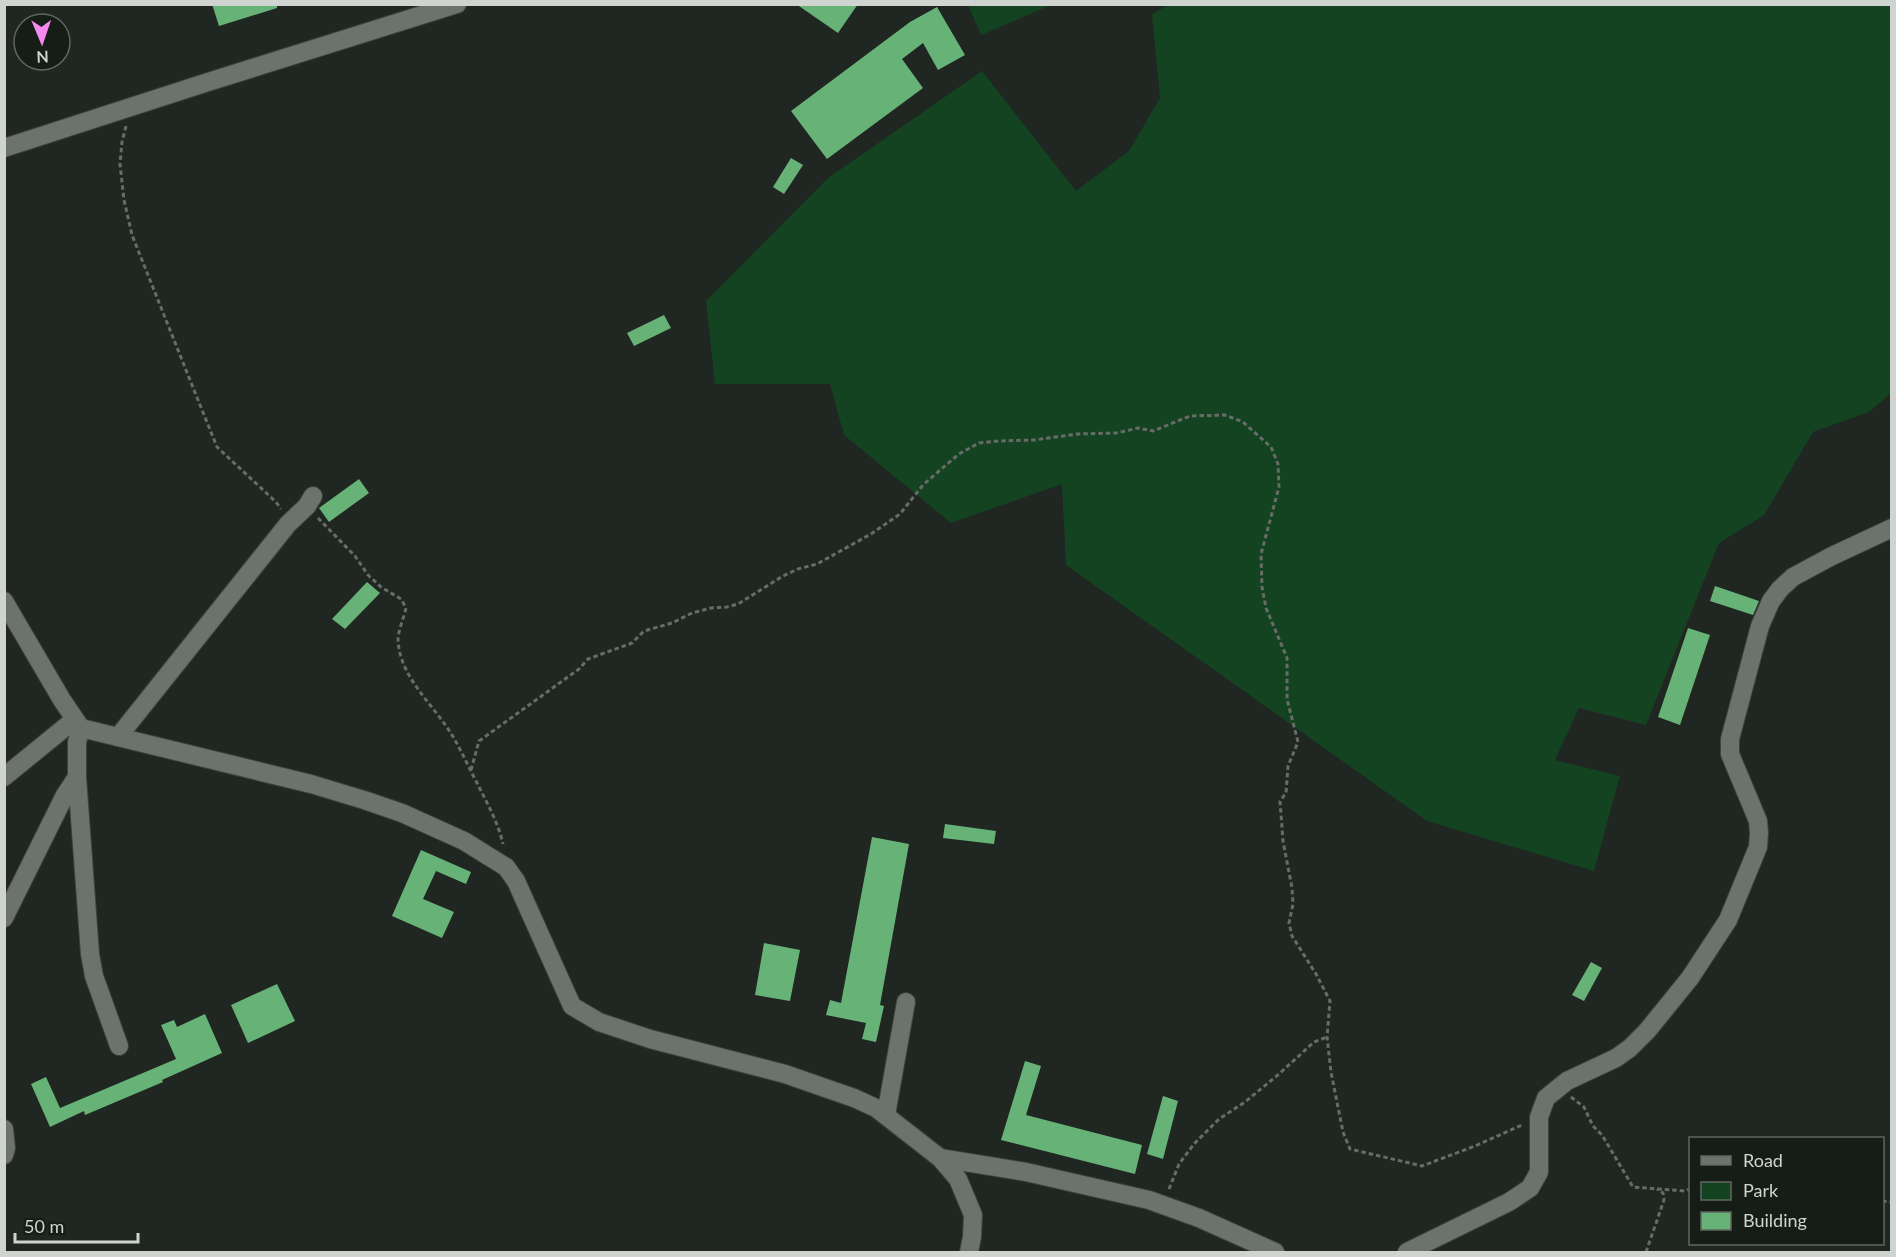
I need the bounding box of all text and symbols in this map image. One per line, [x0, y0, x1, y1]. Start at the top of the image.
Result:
north arrow [12, 12, 72, 72]
text: N [36, 48, 49, 67]
legend [1689, 1137, 1884, 1245]
text: Road [1743, 1149, 1783, 1171]
text: Park [1743, 1179, 1779, 1201]
scale bar [15, 1206, 138, 1244]
text: Building [1743, 1209, 1807, 1231]
text: 50 m [24, 1215, 64, 1237]

